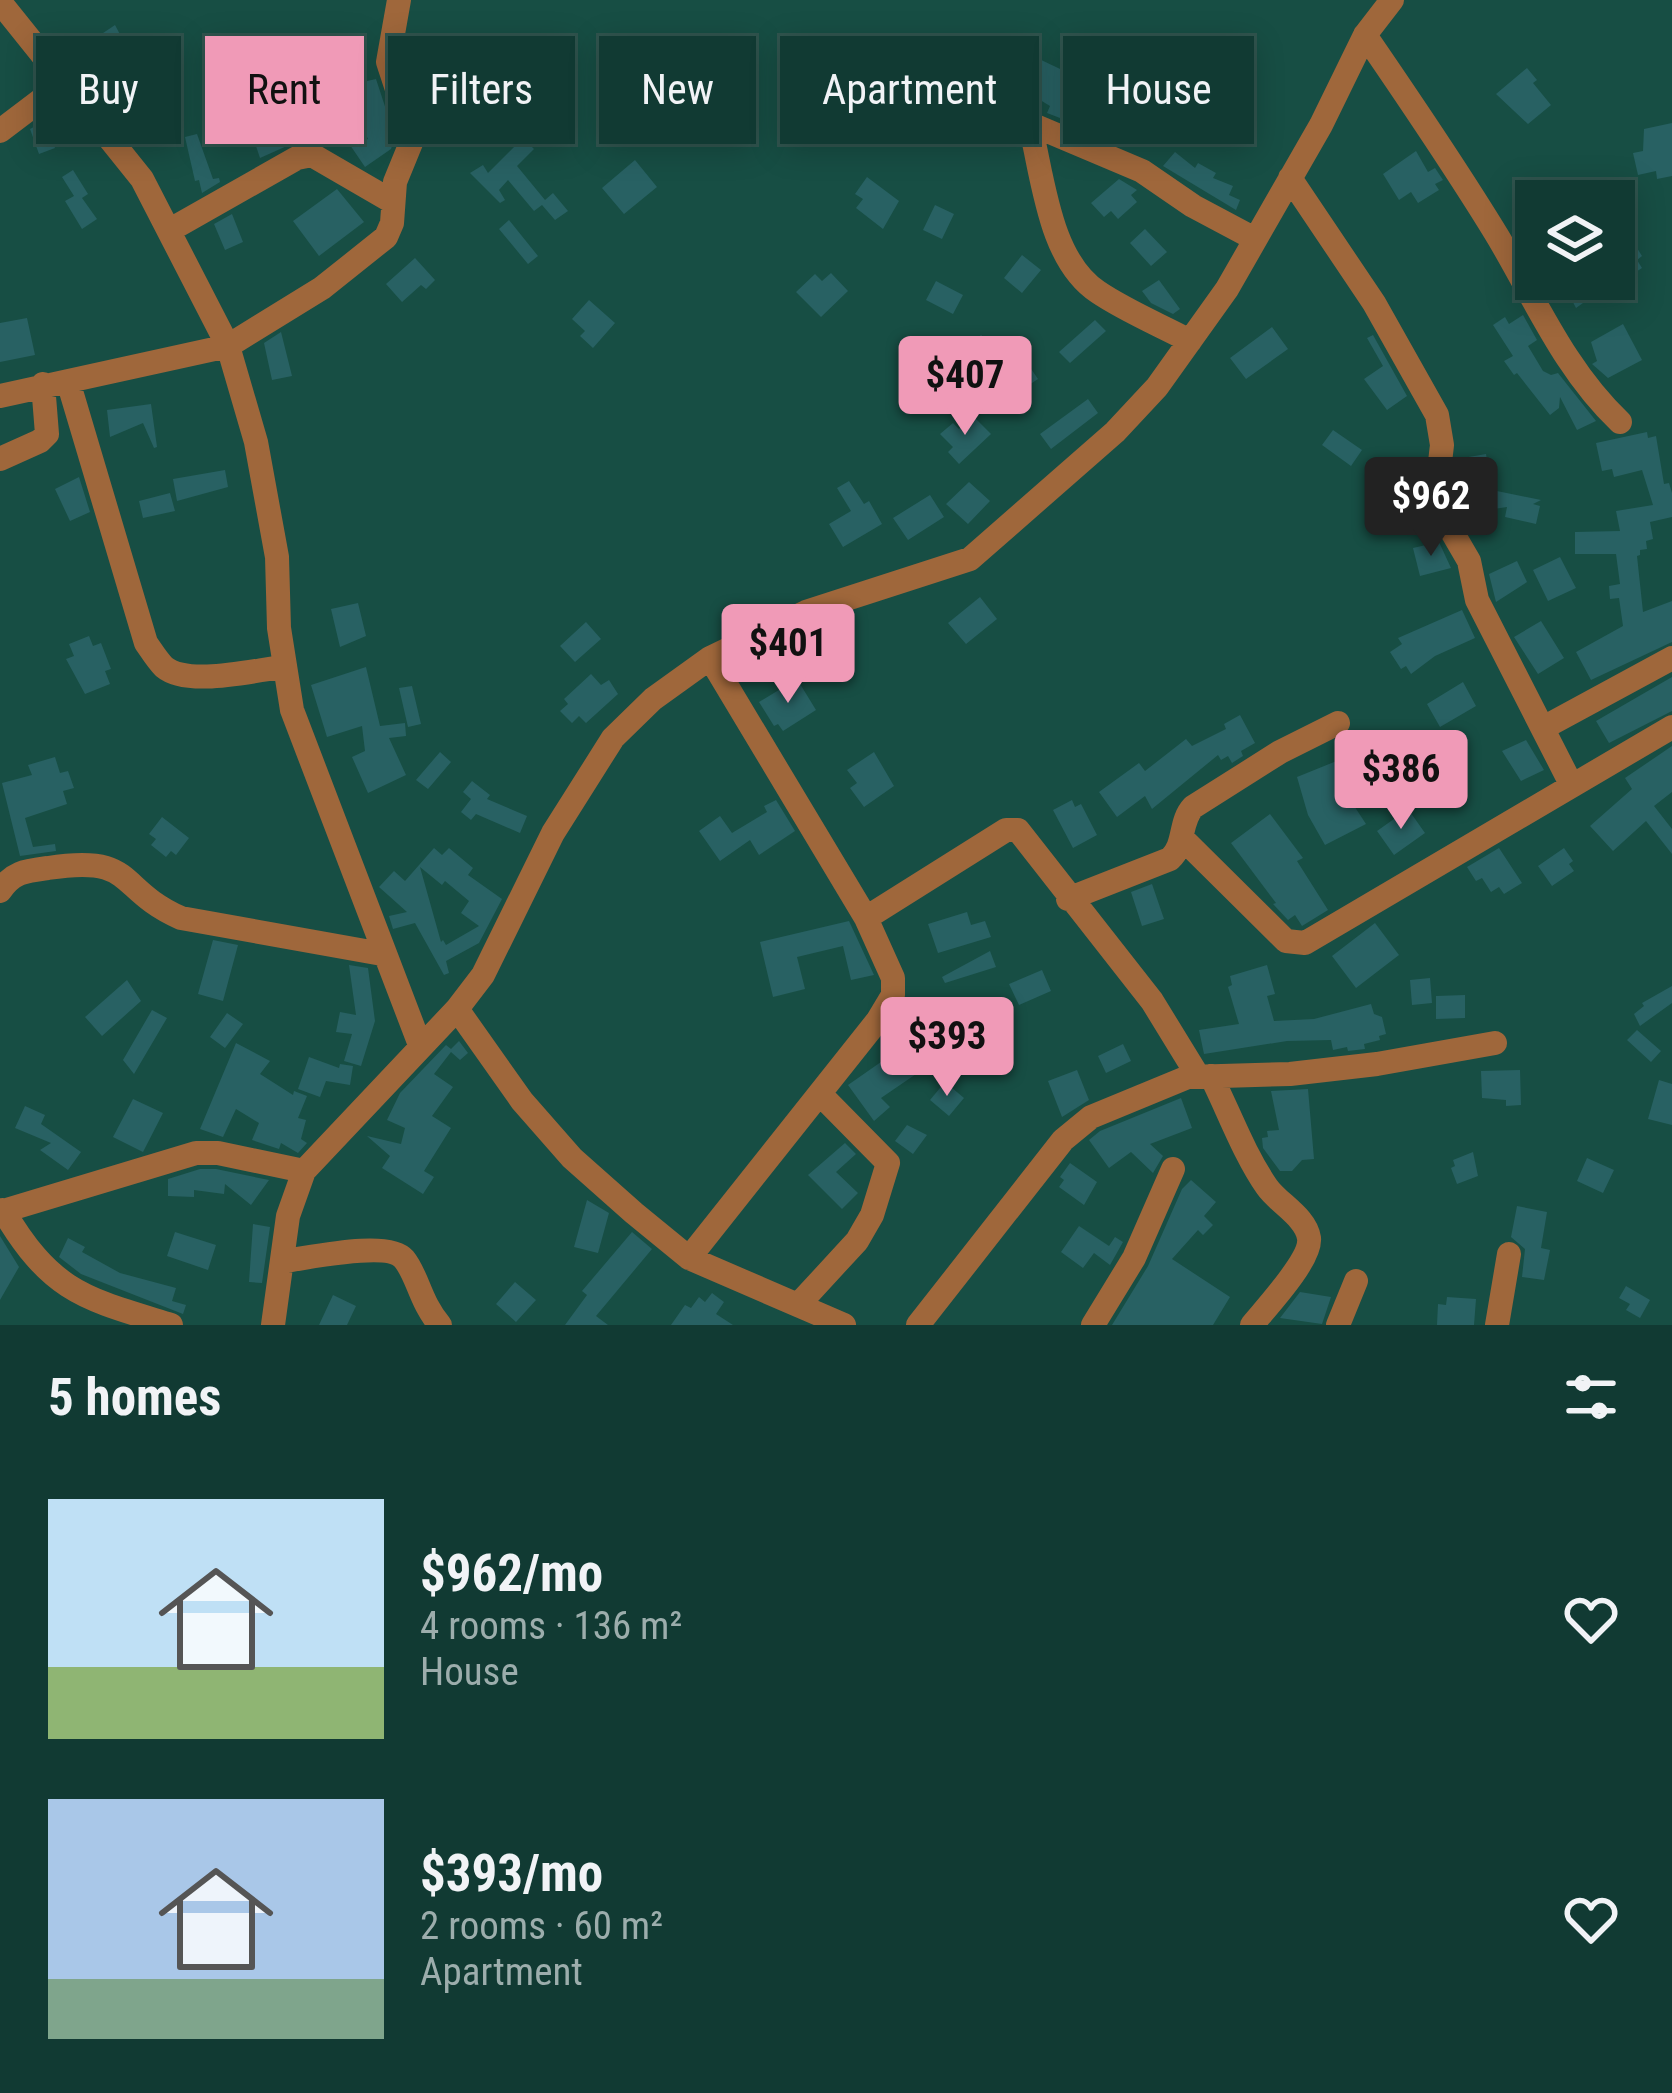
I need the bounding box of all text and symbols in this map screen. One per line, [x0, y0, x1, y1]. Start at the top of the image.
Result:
chip: Buy [36, 36, 181, 144]
chip: Rent [205, 36, 364, 144]
chip: Filters [388, 36, 575, 144]
chip: New [599, 36, 756, 144]
chip: Apartment [780, 36, 1039, 144]
chip: House [1063, 36, 1254, 144]
map controls [1515, 180, 1635, 300]
button: layers [1515, 180, 1635, 300]
pin: $407 [894, 336, 1036, 438]
text: $407 [926, 352, 1004, 398]
pin: $962 [1360, 457, 1502, 559]
text: $962 [1392, 473, 1470, 519]
pin: $401 [717, 604, 859, 706]
text: $401 [749, 620, 827, 666]
pin: $386 [1330, 730, 1472, 832]
text: $386 [1362, 746, 1440, 792]
pin: $393 [876, 997, 1018, 1099]
text: $393 [908, 1013, 986, 1059]
icon: filters [1558, 1364, 1624, 1430]
text: 5 homes [48, 1368, 221, 1427]
text: $962/mo [420, 1544, 603, 1603]
icon: home [144, 1547, 288, 1691]
icon: heart [1558, 1586, 1624, 1652]
text: 4 rooms · 136 m² [420, 1603, 682, 1649]
text: House [420, 1649, 519, 1695]
text: $393/mo [420, 1844, 603, 1903]
icon: home [144, 1847, 288, 1991]
icon: heart [1558, 1886, 1624, 1952]
text: 2 rooms · 60 m² [420, 1903, 663, 1949]
text: Apartment [420, 1949, 583, 1995]

